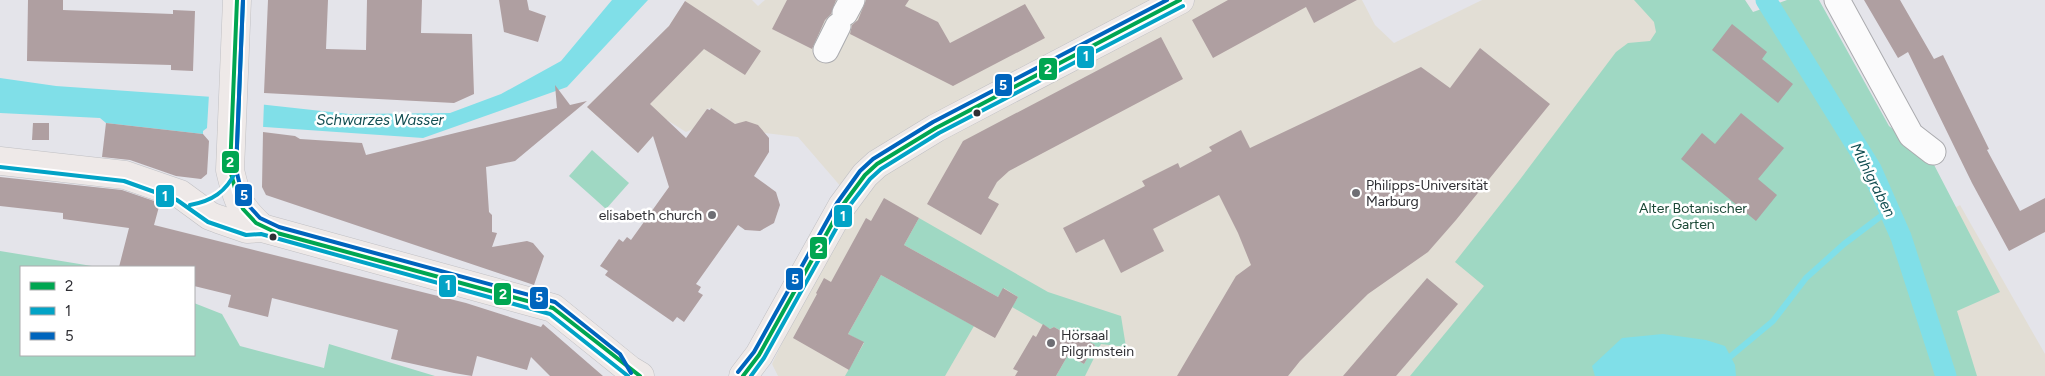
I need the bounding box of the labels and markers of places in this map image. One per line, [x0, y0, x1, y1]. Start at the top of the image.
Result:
unlabelled marker [972, 108, 982, 118]
place label: Philipps-Universität Marburg [1366, 177, 1488, 210]
marker: Philipps-Universität Marburg [1350, 187, 1362, 199]
place label: elisabeth church [599, 207, 702, 224]
marker: elisabeth church [706, 209, 718, 221]
unlabelled marker [268, 232, 278, 242]
place label: Hörsaal Pilgrimstein [1061, 327, 1134, 360]
marker: Hörsaal Pilgrimstein [1045, 337, 1057, 349]

